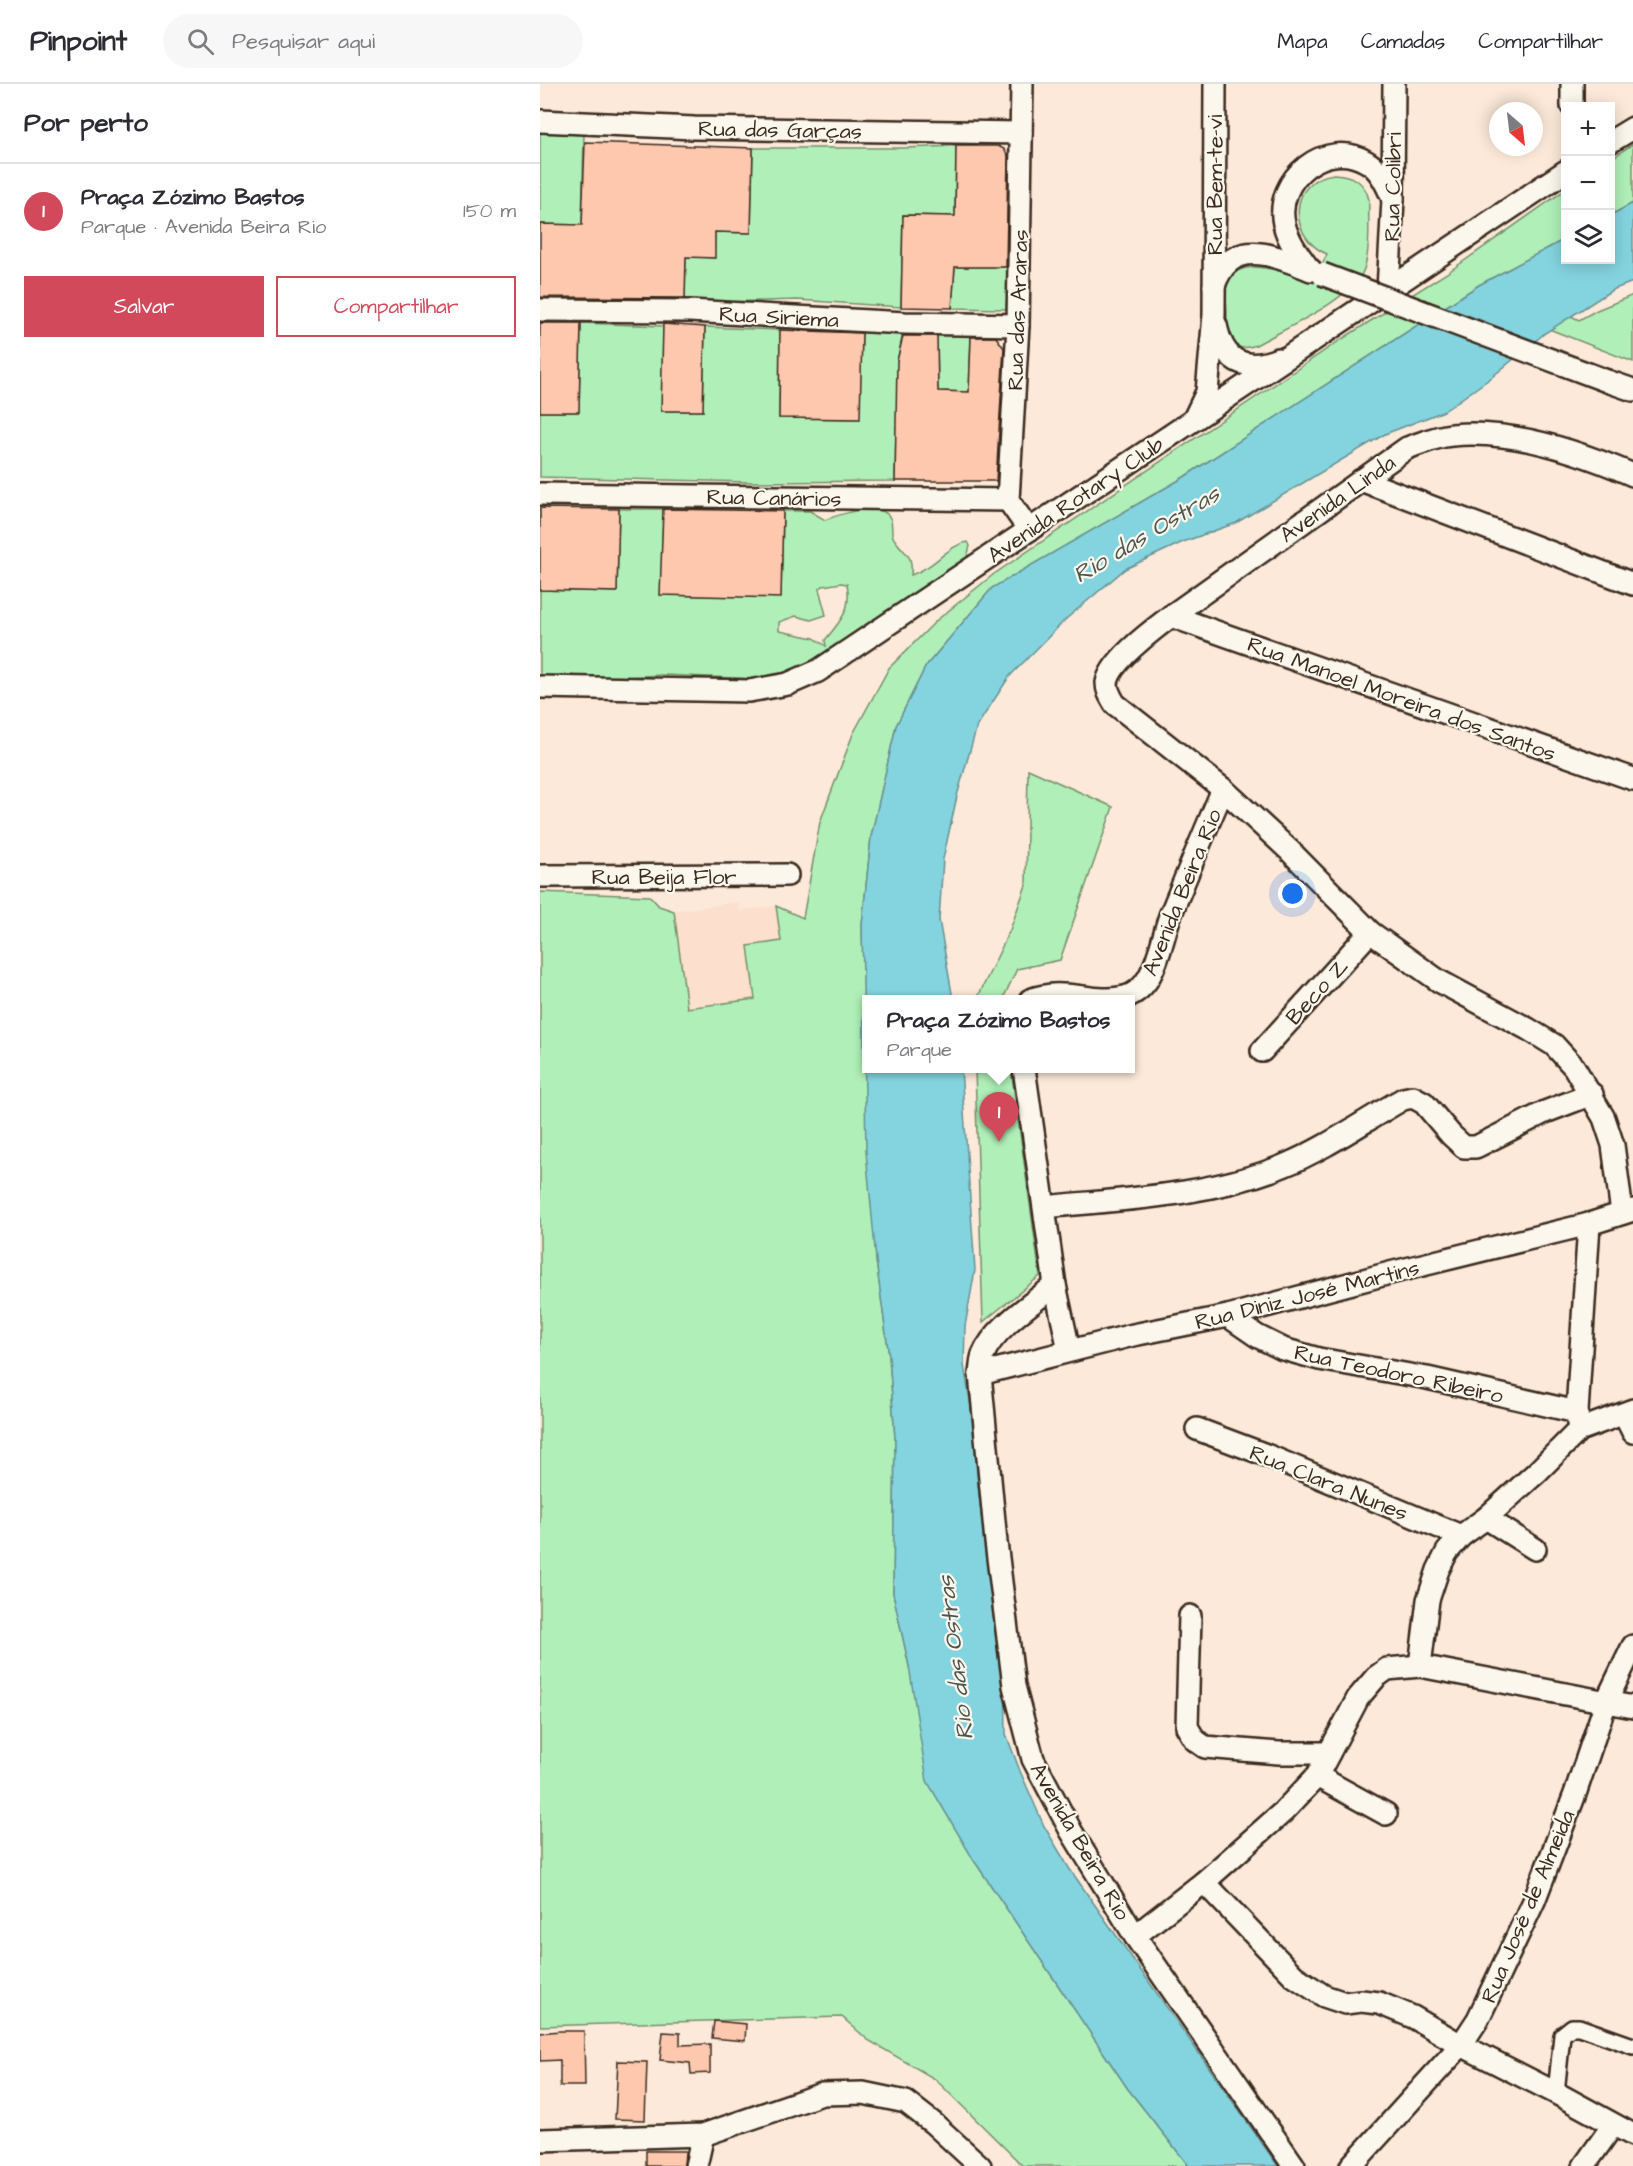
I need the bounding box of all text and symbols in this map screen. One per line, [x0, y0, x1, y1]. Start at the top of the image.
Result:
search box [163, 14, 583, 68]
text: Pinpoint [30, 22, 127, 61]
icon: search [184, 25, 217, 58]
text: Pesquisar aqui [232, 26, 375, 57]
text: Mapa [1277, 27, 1328, 56]
text: Camadas [1361, 27, 1445, 56]
text: Compartilhar [1478, 27, 1603, 56]
north arrow [1489, 102, 1543, 156]
map controls [1561, 102, 1615, 264]
button: + [1561, 102, 1615, 156]
text: Por perto [24, 105, 148, 141]
street label: Rua das Garças [698, 114, 862, 147]
street label: Rua Bem-te-vi [1200, 115, 1231, 255]
street label: Rua Colibri [1377, 132, 1410, 242]
button: − [1561, 156, 1615, 210]
text: Praça Zózimo Bastos [81, 182, 305, 213]
text: 1 [42, 197, 45, 225]
text: 150 m [463, 197, 516, 225]
button: layers [1561, 210, 1615, 264]
text: Parque · Avenida Beira Rio [81, 213, 326, 241]
street label: Rua das Araras [1000, 229, 1037, 391]
button: Salvar [24, 276, 264, 337]
button: Compartilhar [276, 276, 516, 337]
street label: Rua Siriema [718, 299, 840, 336]
street label: Avenida Rotary Club [981, 430, 1171, 572]
street label: Avenida Linda [1274, 448, 1402, 551]
water label: Rio das Ostras [1067, 477, 1228, 592]
street label: Rua Canários [706, 482, 842, 515]
street label: Rua Manoel Moreira dos Santos [1243, 629, 1560, 770]
street label: Avenida Beira Rio [1135, 804, 1230, 981]
street label: Rua Beija Flor [592, 862, 736, 893]
your location [1278, 879, 1307, 908]
street label: Beco Z [1279, 952, 1355, 1032]
popup [862, 995, 1135, 1073]
text: Praça Zózimo Bastos [887, 1005, 1110, 1036]
text: Parque [887, 1036, 952, 1064]
pin: 1 [980, 1092, 1018, 1142]
street label: Rua Diniz José Martins [1192, 1253, 1423, 1338]
street label: Rua Teodoro Ribeiro [1291, 1337, 1507, 1412]
street label: Rua Clara Nunes [1245, 1438, 1412, 1529]
water label: Rio das Ostras [929, 1572, 983, 1742]
street label: Avenida Beira Rio [1022, 1757, 1138, 1927]
street label: Rua José de Almeida [1474, 1805, 1583, 2008]

